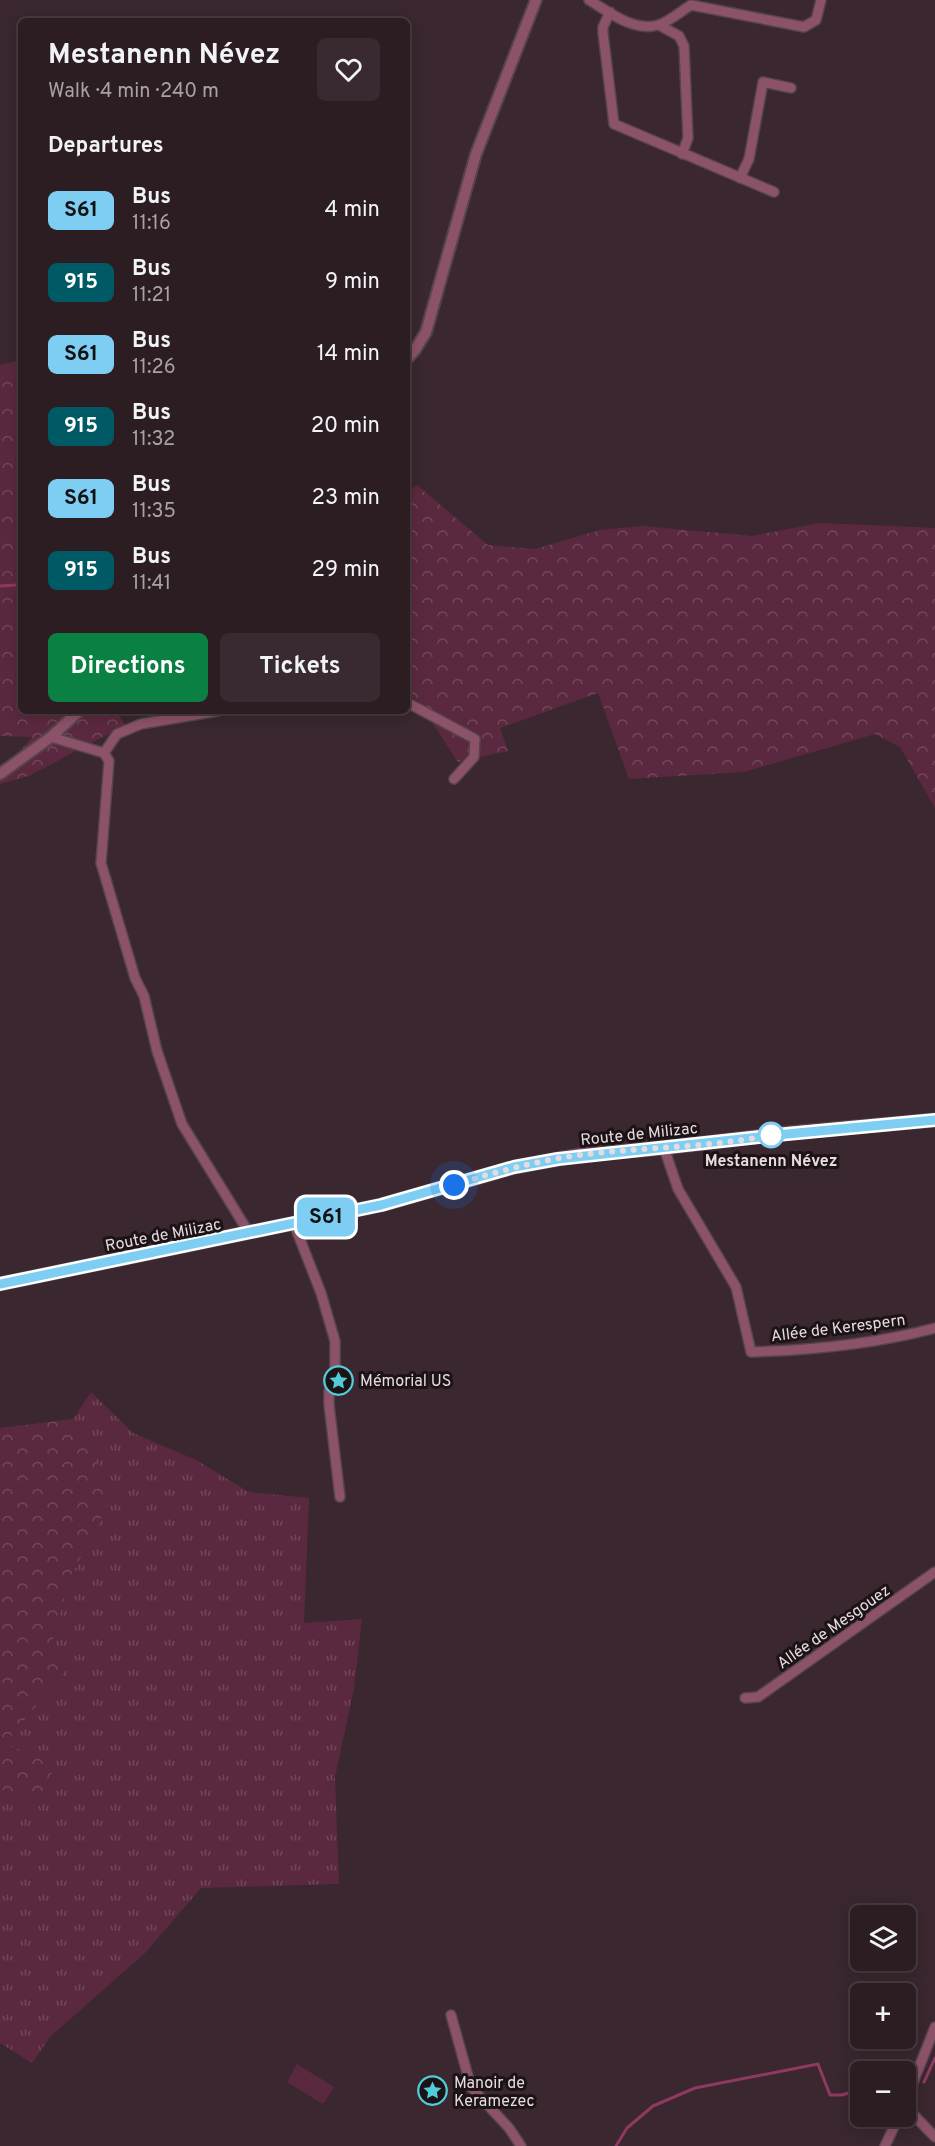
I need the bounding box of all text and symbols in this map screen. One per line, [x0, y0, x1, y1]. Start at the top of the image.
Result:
text: Mestanenn Névez [48, 38, 280, 74]
button: heart [317, 38, 380, 101]
text: Walk · 4 min · 240 m [48, 79, 219, 105]
text: Departures [48, 133, 164, 160]
text: Bus [132, 184, 171, 211]
text: S61 [64, 197, 98, 224]
text: 4 min [325, 197, 380, 224]
text: 11:16 [132, 211, 171, 237]
text: Bus [132, 256, 171, 283]
text: 915 [64, 269, 98, 296]
text: 9 min [325, 269, 380, 296]
text: 11:21 [132, 283, 171, 309]
text: Bus [132, 328, 171, 355]
text: S61 [64, 341, 98, 368]
text: 14 min [317, 341, 380, 368]
text: 11:26 [132, 355, 176, 381]
text: Bus [132, 400, 171, 427]
text: 915 [64, 413, 98, 440]
text: 20 min [311, 413, 380, 440]
text: 11:32 [132, 427, 175, 453]
text: Bus [132, 472, 171, 499]
text: S61 [64, 485, 98, 512]
text: 23 min [312, 485, 380, 512]
text: 11:35 [132, 499, 176, 525]
text: Bus [132, 544, 171, 571]
text: 915 [64, 557, 98, 584]
text: 29 min [312, 557, 380, 584]
text: 11:41 [132, 571, 171, 597]
button: Directions [48, 633, 208, 702]
button: Tickets [220, 633, 380, 702]
street label: Route de Milizac [580, 1119, 699, 1151]
marker: Mestanenn Névez [758, 1122, 784, 1148]
place label: Mestanenn Névez [705, 1152, 837, 1172]
your location [439, 1170, 469, 1200]
line badge: S61 [292, 1198, 360, 1236]
text: S61 [309, 1204, 343, 1231]
street label: Route de Milizac [104, 1215, 223, 1257]
street label: Allée de Kerespern [770, 1311, 907, 1347]
place icon: Mémorial US [323, 1364, 355, 1396]
place label: Mémorial US [360, 1372, 451, 1392]
street label: Allée de Mesgouez [774, 1581, 895, 1674]
map controls [850, 1905, 916, 2127]
button: layers [850, 1905, 916, 1971]
button: + [850, 1983, 916, 2049]
button: − [850, 2061, 916, 2127]
place label: Manoir de Keramezec [454, 2074, 535, 2112]
place icon: Manoir de Keramezec [417, 2075, 449, 2107]

